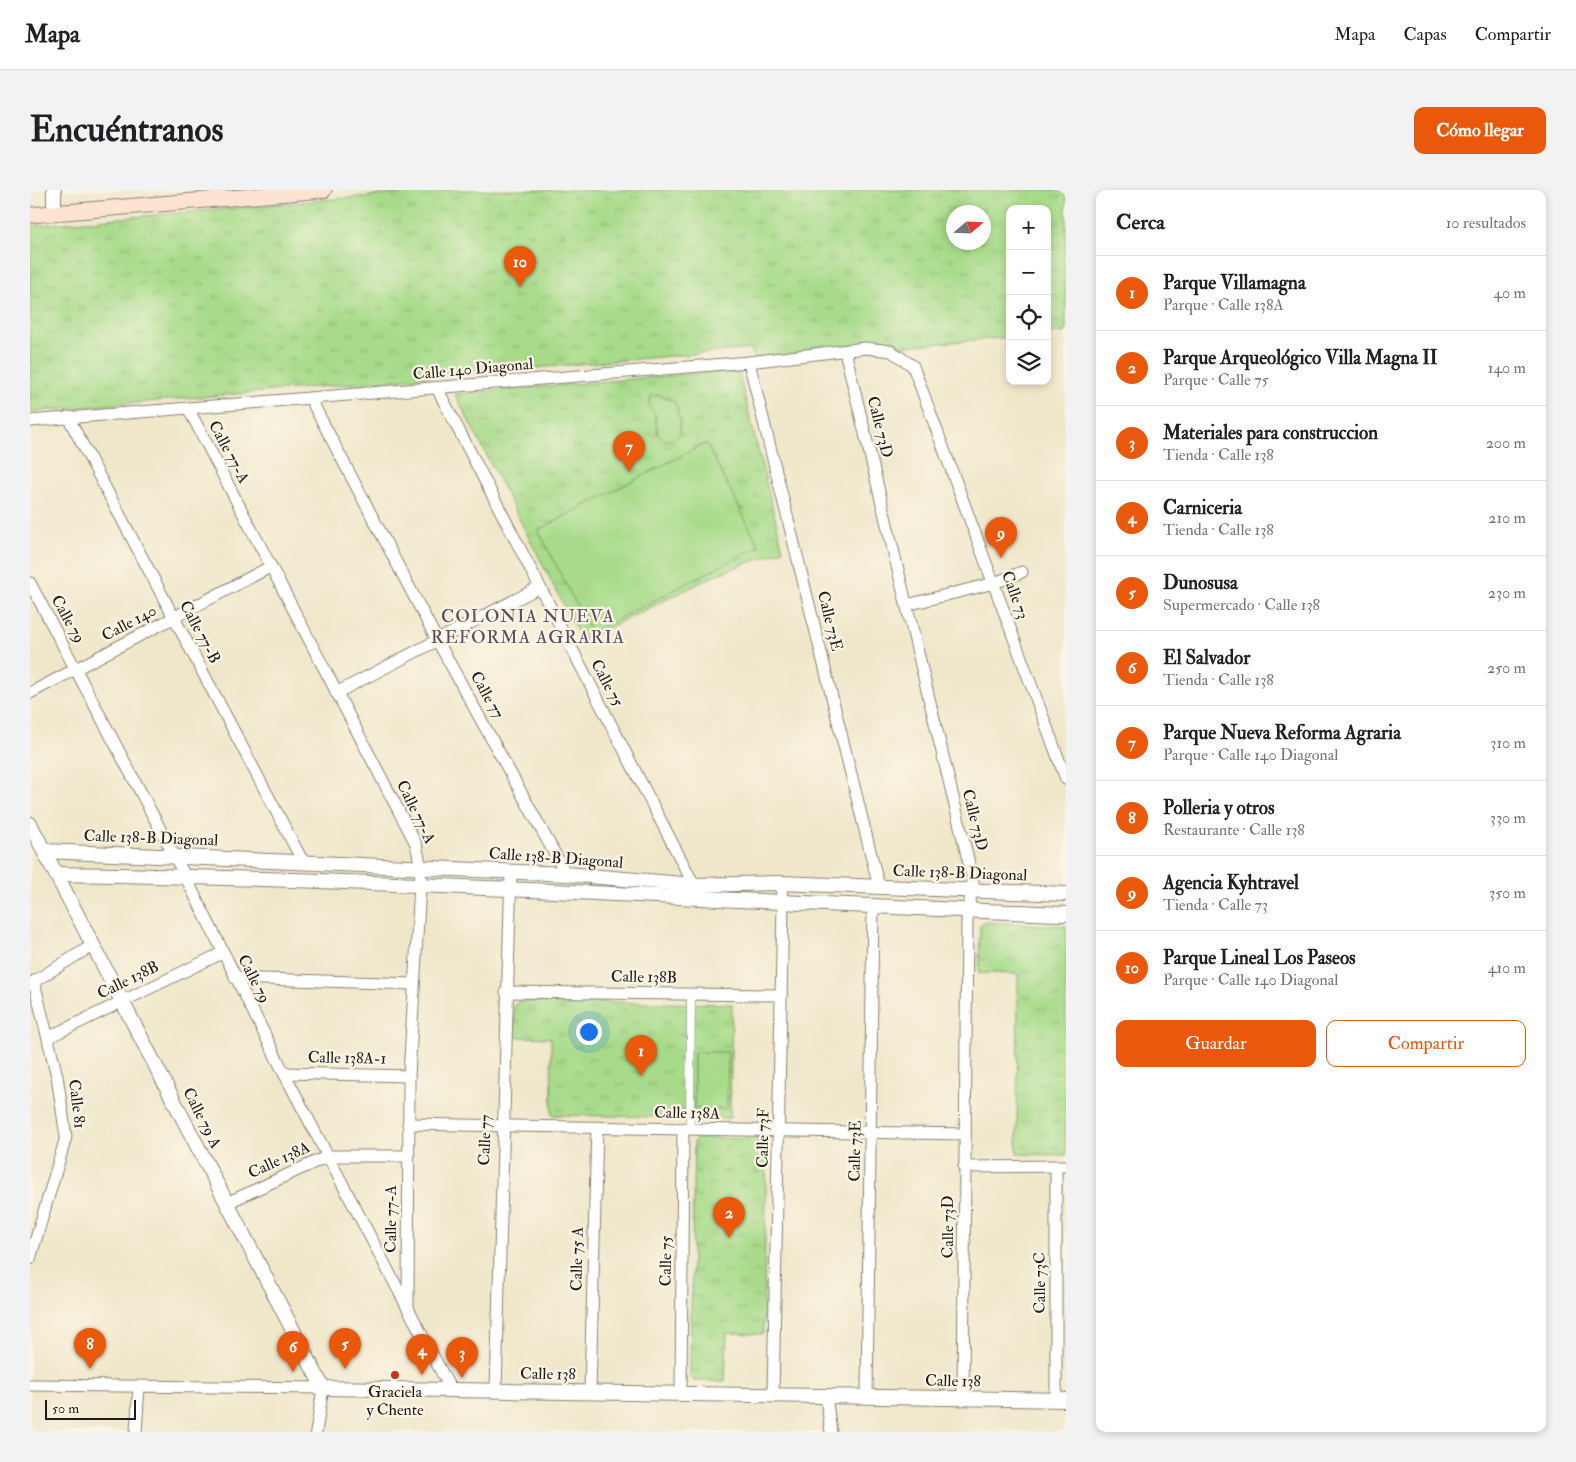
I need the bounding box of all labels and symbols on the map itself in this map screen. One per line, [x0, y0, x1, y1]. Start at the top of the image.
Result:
north arrow [946, 205, 991, 250]
pin: 10 [504, 246, 536, 287]
street label: Calle 140 Diagonal [412, 354, 534, 384]
street label: Calle 73D [863, 394, 897, 460]
street label: Calle 77-A [204, 417, 254, 487]
pin: 7 [613, 431, 645, 472]
pin: 9 [985, 517, 1017, 558]
street label: Calle 73 [997, 568, 1033, 622]
street label: Calle 73E [813, 589, 847, 653]
street label: Calle 79 [47, 591, 89, 647]
street label: Calle 77-B [175, 597, 225, 667]
street label: Calle 140 [98, 600, 160, 646]
district label: COLONIA NUEVA REFORMA AGRARIA [431, 605, 625, 649]
street label: Calle 75 [586, 656, 628, 710]
street label: Calle 77 [466, 668, 508, 723]
street label: Calle 77-A [392, 777, 440, 847]
street label: Calle 73D [958, 787, 992, 853]
street label: Calle 138-B Diagonal [83, 826, 219, 850]
street label: Calle 138-B Diagonal [488, 843, 624, 873]
street label: Calle 138-B Diagonal [892, 861, 1028, 885]
street label: Calle 79 [233, 951, 275, 1007]
street label: Calle 138B [94, 956, 162, 1004]
street label: Calle 138B [611, 966, 677, 988]
your location [576, 1019, 602, 1045]
pin: 1 [625, 1035, 657, 1076]
street label: Calle 138A-1 [308, 1047, 386, 1069]
street label: Calle 81 [64, 1078, 90, 1130]
street label: Calle 79 A [178, 1084, 226, 1152]
street label: Calle 138A [654, 1102, 720, 1124]
street label: Calle 73F [752, 1108, 774, 1168]
street label: Calle 77 [474, 1113, 496, 1166]
street label: Calle 73E [844, 1120, 866, 1182]
street label: Calle 138A [245, 1137, 313, 1183]
street label: Calle 77-A [381, 1185, 401, 1253]
street label: Calle 73D [938, 1196, 958, 1258]
pin: 2 [713, 1197, 745, 1238]
street label: Calle 75 A [566, 1227, 588, 1291]
street label: Calle 75 [656, 1235, 676, 1287]
street label: Calle 73C [1030, 1252, 1050, 1314]
pin: 8 [74, 1328, 106, 1369]
pin: 5 [329, 1328, 361, 1369]
pin: 6 [277, 1331, 309, 1372]
pin: 4 [406, 1334, 438, 1375]
pin: 3 [446, 1337, 478, 1378]
street label: Calle 138 [520, 1364, 577, 1384]
marker: Graciela y Chente [389, 1369, 401, 1381]
street label: Calle 138 [925, 1371, 982, 1391]
place label: Graciela y Chente [366, 1382, 424, 1420]
scale bar [45, 1397, 136, 1420]

